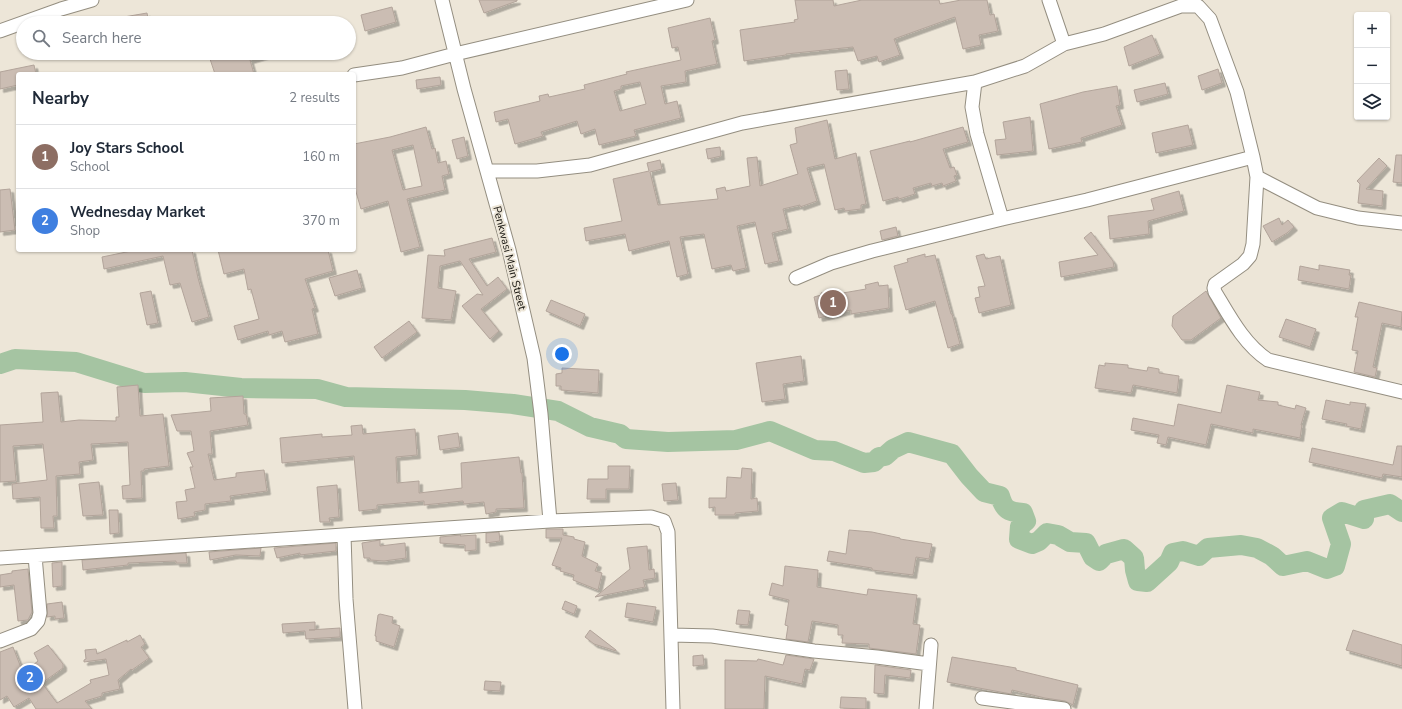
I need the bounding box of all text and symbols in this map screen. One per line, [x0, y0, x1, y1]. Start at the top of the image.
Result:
map controls [1354, 12, 1390, 120]
button: + [1354, 12, 1390, 48]
search box [16, 16, 356, 60]
icon: search [30, 27, 52, 49]
text: Search here [62, 28, 142, 48]
button: − [1354, 48, 1390, 84]
button: layers [1354, 84, 1390, 120]
text: Nearby [32, 87, 89, 110]
text: 2 results [289, 89, 340, 107]
text: Joy Stars School [70, 138, 184, 158]
text: 1 [41, 148, 49, 166]
text: 160 m [302, 148, 340, 166]
text: School [70, 158, 110, 176]
text: Wednesday Market [70, 202, 205, 222]
street label: Penkwasi Main Street [489, 205, 530, 312]
text: 2 [41, 212, 49, 230]
text: 370 m [302, 212, 340, 230]
text: Shop [70, 222, 100, 240]
pin: 1 [820, 288, 846, 318]
your location [552, 344, 572, 364]
pin: 2 [17, 663, 43, 693]

